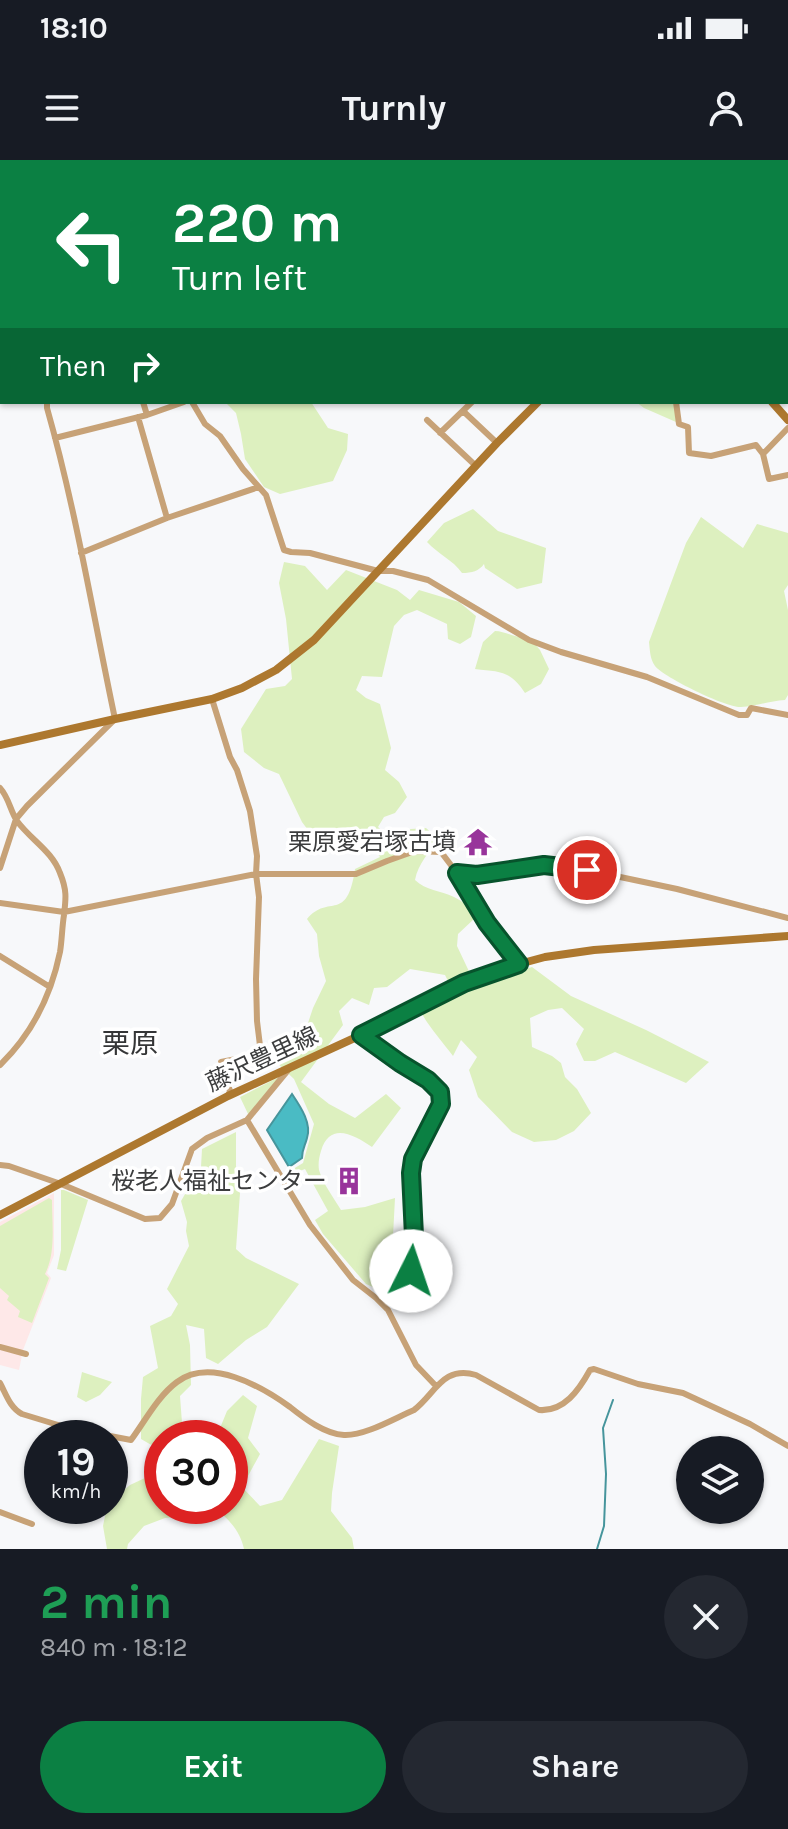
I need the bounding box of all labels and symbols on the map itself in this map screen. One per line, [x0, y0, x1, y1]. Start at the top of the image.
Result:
temple icon: 栗原愛宕塚古墳 [463, 827, 493, 857]
place label: 栗原愛宕塚古墳 [288, 828, 456, 856]
pin [553, 836, 621, 904]
street label: 藤沢豊里線 [202, 1021, 322, 1097]
district label: 栗原 [102, 1027, 158, 1060]
building icon: 桜老人福祉センター [334, 1166, 364, 1196]
place label: 桜老人福祉センター [111, 1167, 327, 1195]
position arrow [369, 1229, 453, 1313]
speed limit sign: 30 [144, 1420, 248, 1524]

